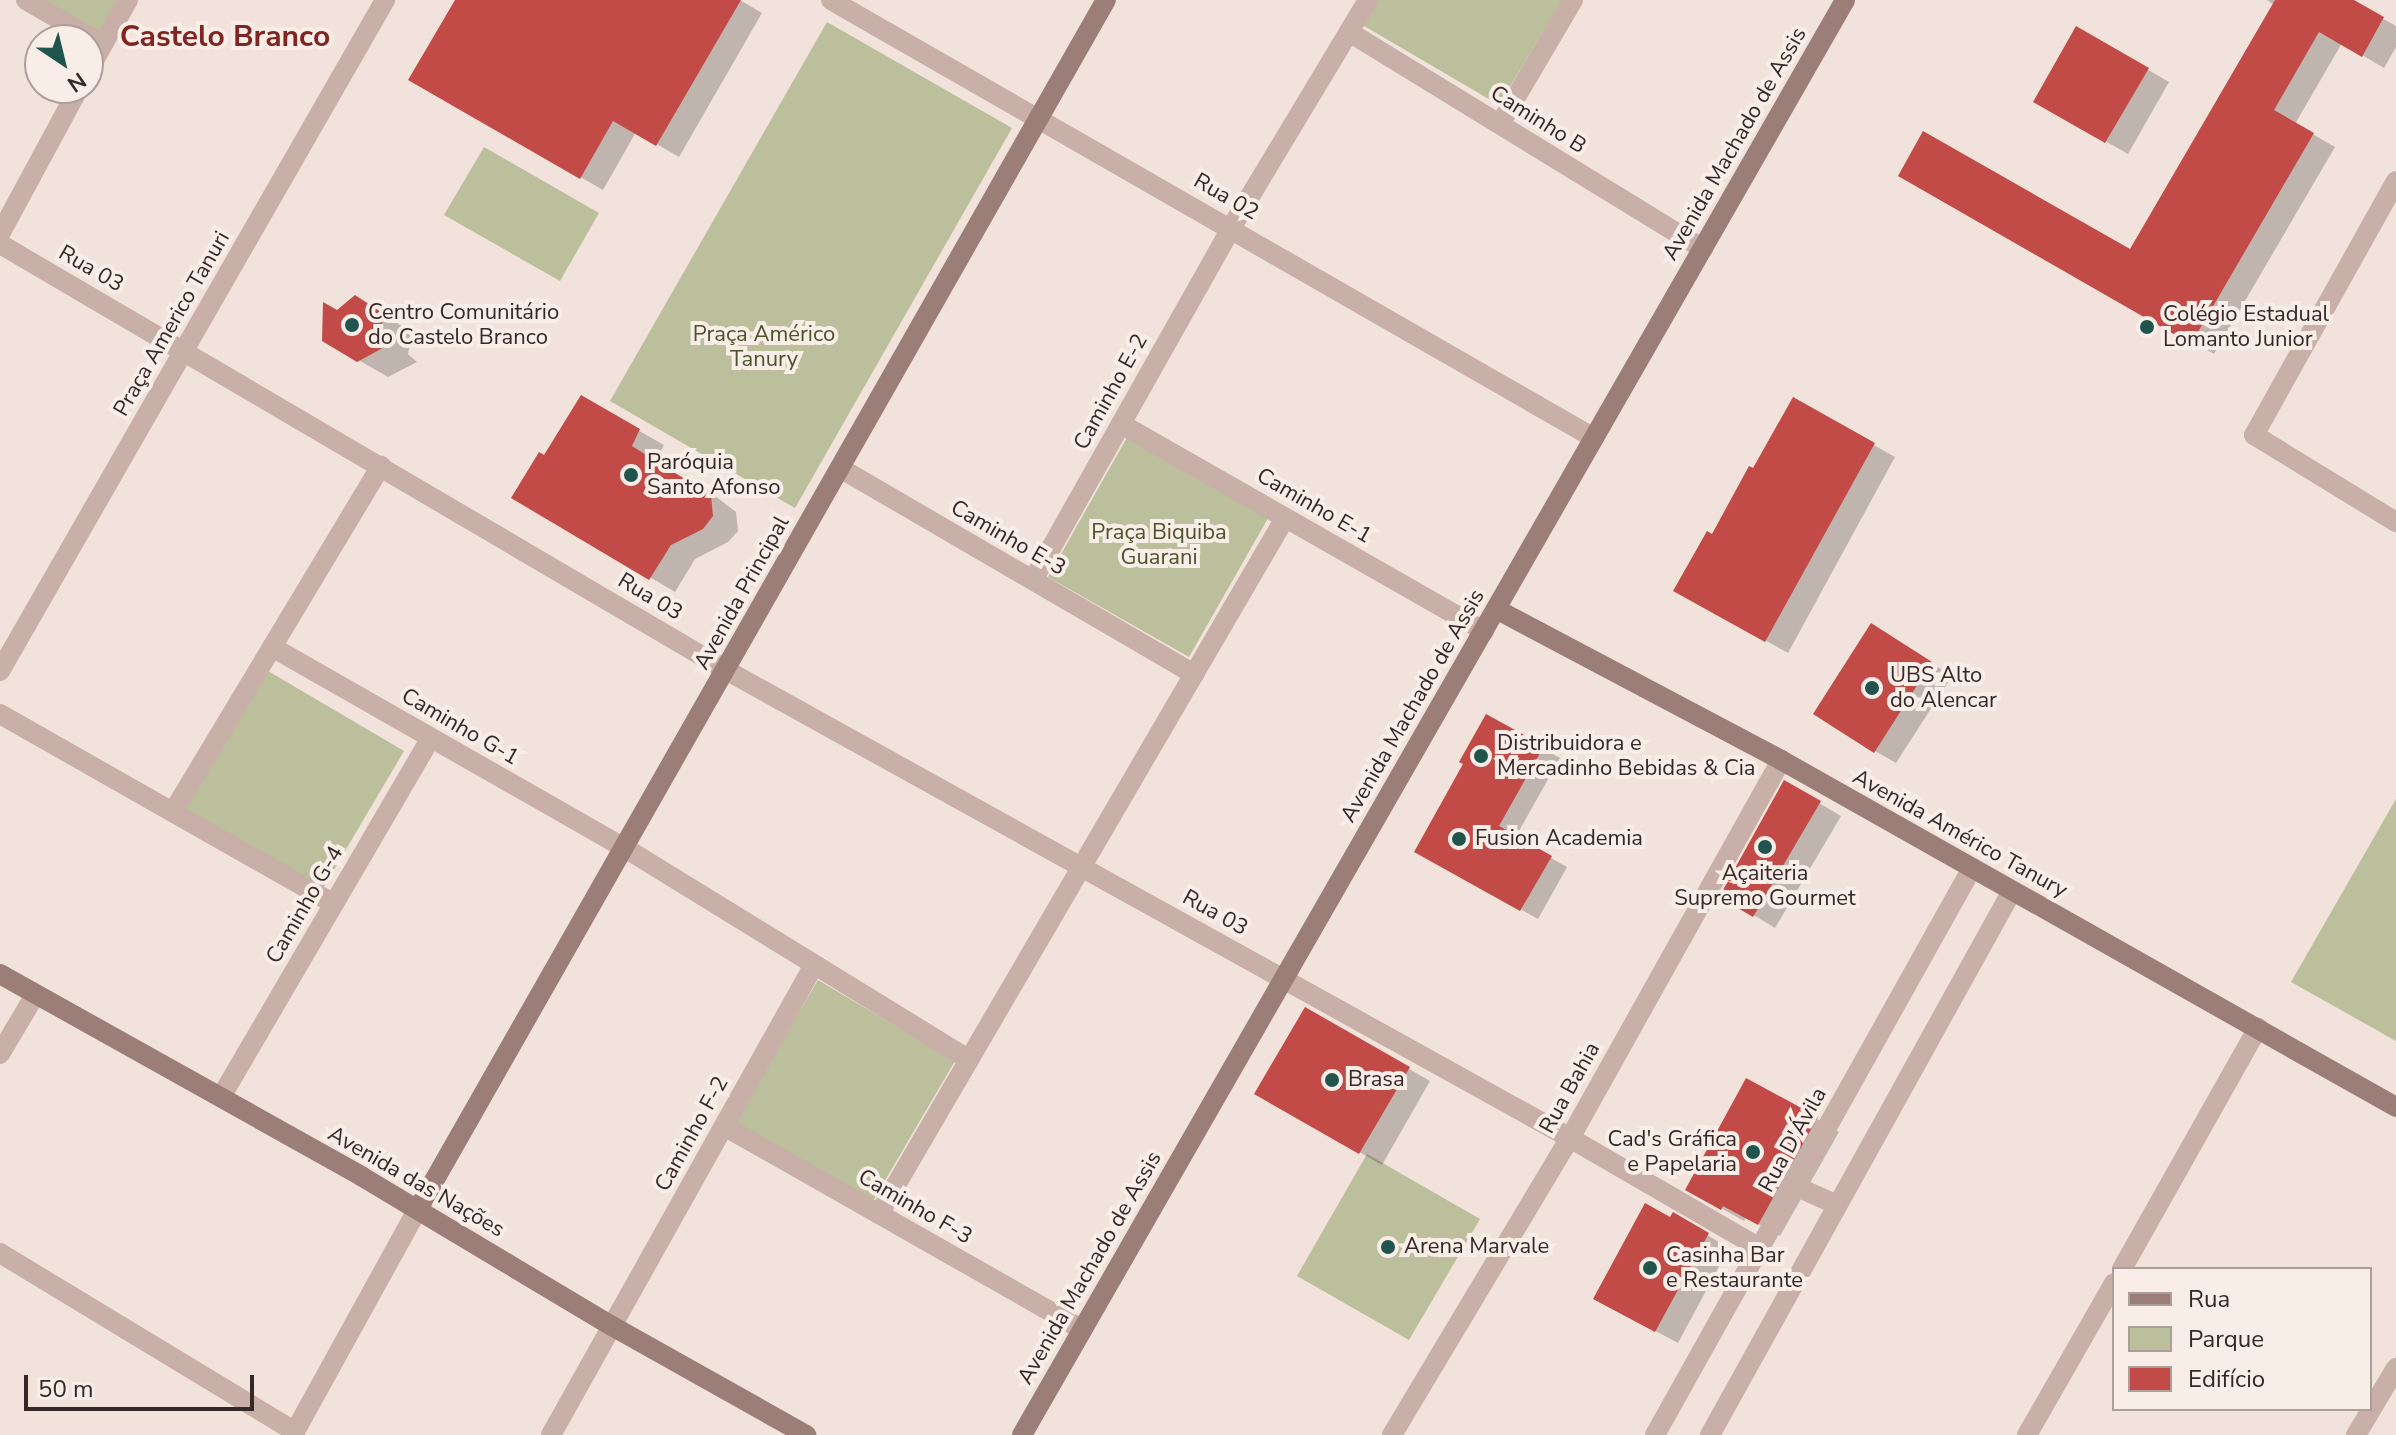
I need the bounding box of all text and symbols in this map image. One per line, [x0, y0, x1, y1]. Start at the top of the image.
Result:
district label: Castelo Branco [120, 19, 330, 55]
street label: Avenida Machado de Assis [1657, 23, 1813, 265]
north arrow [24, 24, 104, 104]
text: N [61, 65, 92, 99]
street label: Caminho B [1485, 80, 1591, 160]
street label: Rua 02 [1189, 168, 1263, 226]
street label: Praça Americo Tanuri [108, 227, 236, 421]
street label: Rua 03 [54, 240, 128, 298]
place label: Centro Comunitário do Castelo Branco [368, 299, 559, 350]
place label: Colégio Estadual Lomanto Junior [2163, 301, 2329, 352]
marker: Centro Comunitário do Castelo Branco [343, 316, 361, 334]
marker: Colégio Estadual Lomanto Junior [2138, 318, 2156, 336]
park label: Praça Américo Tanury [693, 321, 835, 372]
street label: Caminho E-2 [1068, 330, 1154, 454]
place label: Paróquia Santo Afonso [647, 449, 781, 500]
street label: Caminho E-1 [1252, 463, 1376, 549]
marker: Paróquia Santo Afonso [622, 466, 640, 484]
street label: Caminho E-3 [946, 495, 1070, 581]
street label: Avenida Principal [689, 512, 795, 674]
park label: Praça Biquiba Guarani [1091, 519, 1227, 570]
street label: Rua 03 [613, 567, 687, 627]
street label: Avenida Machado de Assis [1335, 585, 1491, 827]
place label: UBS Alto do Alencar [1890, 662, 1997, 714]
marker: UBS Alto do Alencar [1861, 677, 1883, 699]
street label: Caminho G-1 [396, 683, 524, 771]
place label: Distribuidora e Mercadinho Bebidas & Cia [1497, 730, 1756, 782]
marker: Distribuidora e Mercadinho Bebidas & Cia [1472, 747, 1490, 765]
street label: Avenida Américo Tanury [1848, 764, 2072, 904]
place label: Fusion Academia [1475, 826, 1643, 852]
marker: Fusion Academia [1450, 830, 1468, 848]
marker: Açaiteria Supremo Gourmet [1756, 838, 1774, 856]
street label: Caminho G-4 [261, 841, 349, 969]
place label: Açaiteria Supremo Gourmet [1674, 860, 1856, 912]
street label: Rua 03 [1178, 884, 1252, 942]
street label: Rua Bahia [1534, 1038, 1606, 1138]
place label: Brasa [1348, 1067, 1405, 1093]
marker: Brasa [1323, 1071, 1341, 1089]
street label: Caminho F-2 [650, 1072, 734, 1196]
street label: Rua D'Ávila [1753, 1083, 1833, 1197]
street label: Avenida das Nações [323, 1121, 509, 1243]
place label: Cad's Gráfica e Papelaria [1608, 1126, 1737, 1178]
marker: Cad's Gráfica e Papelaria [1744, 1143, 1762, 1161]
street label: Avenida Machado de Assis [1012, 1147, 1168, 1389]
street label: Caminho F-3 [853, 1164, 977, 1250]
place label: Arena Marvale [1404, 1234, 1549, 1260]
marker: Arena Marvale [1379, 1238, 1397, 1256]
place label: Casinha Bar e Restaurante [1666, 1242, 1803, 1294]
marker: Casinha Bar e Restaurante [1641, 1259, 1659, 1277]
legend [2112, 1267, 2372, 1411]
text: Rua [2188, 1283, 2230, 1315]
text: Parque [2188, 1323, 2264, 1355]
scale bar [28, 1359, 258, 1409]
text: Edifício [2188, 1363, 2265, 1395]
text: 50 m [38, 1373, 94, 1405]

